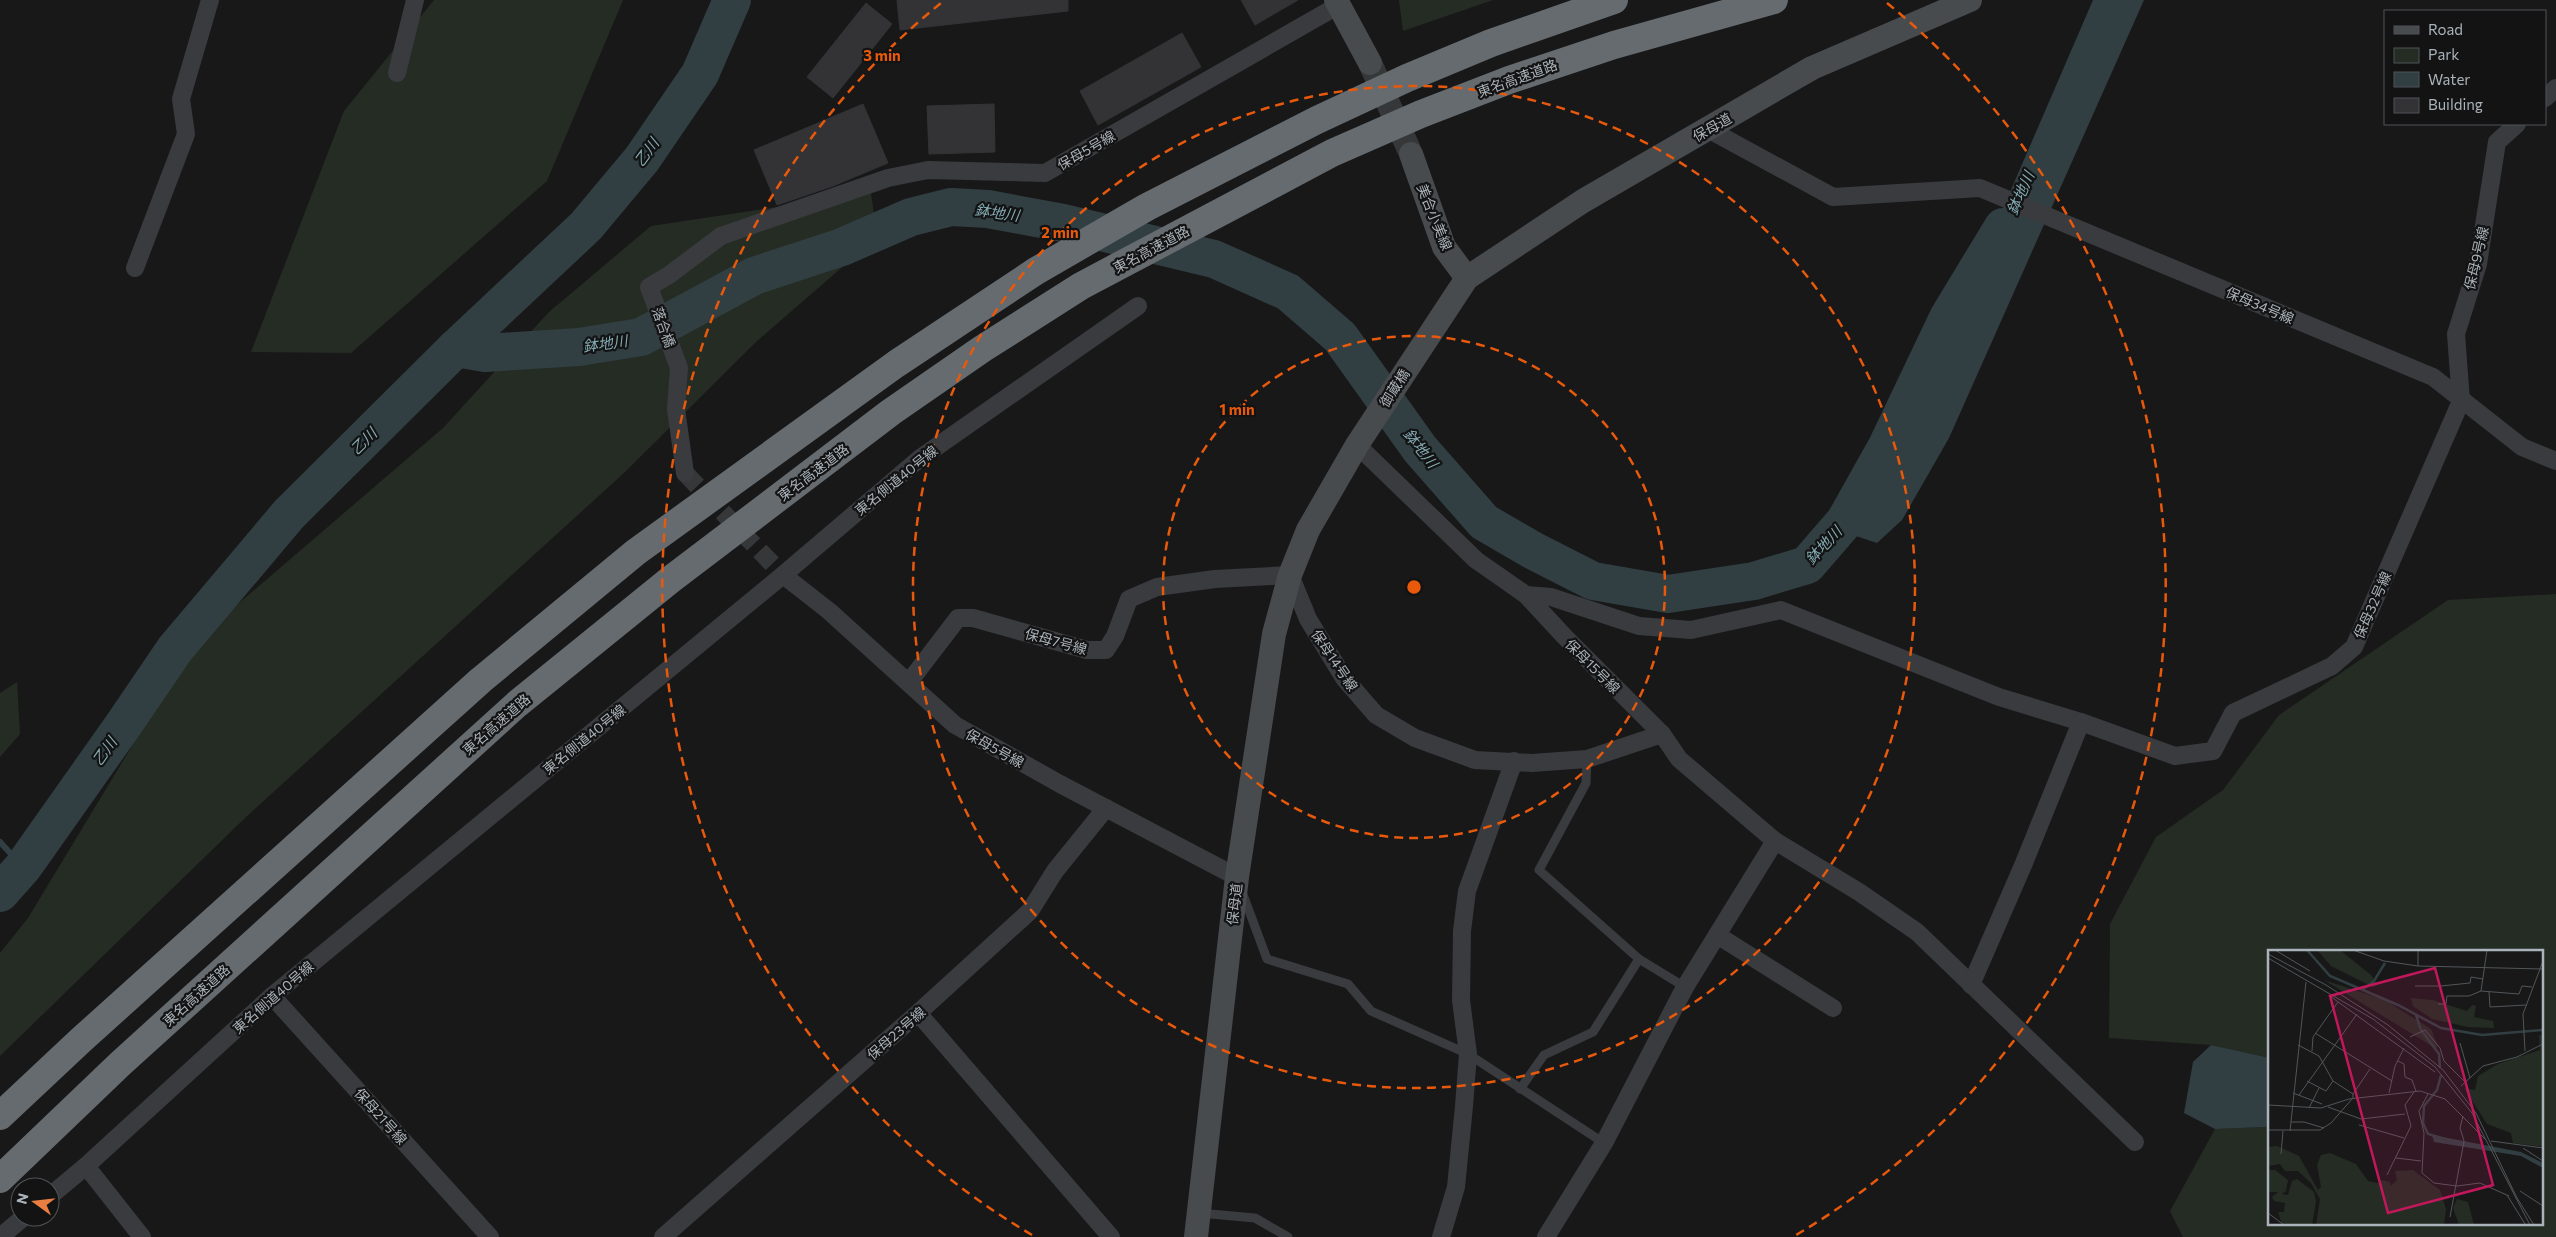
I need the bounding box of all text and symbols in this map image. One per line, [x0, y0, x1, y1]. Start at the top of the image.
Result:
legend [2384, 10, 2546, 125]
text: Road [2428, 20, 2463, 38]
text: Park [2428, 45, 2459, 63]
text: 3 min [863, 46, 901, 64]
street label: 東名高速道路 [1475, 56, 1559, 100]
text: Water [2428, 70, 2470, 88]
text: Building [2428, 95, 2483, 113]
street label: 保母道 [1690, 109, 1734, 145]
street label: 保母5号線 [1054, 127, 1118, 173]
water label: 乙川 [630, 133, 663, 169]
water label: 鉢地川 [2003, 167, 2038, 217]
street label: 美合小美線 [1414, 181, 1456, 253]
water label: 鉢地川 [973, 200, 1023, 224]
street label: 東名高速道路 [1110, 222, 1192, 276]
text: 2 min [1041, 223, 1079, 241]
street label: 保母9号線 [2460, 225, 2492, 291]
street label: 保母34号線 [2223, 283, 2297, 327]
street label: 落合橋 [649, 304, 679, 350]
water label: 鉢地川 [581, 331, 631, 355]
street label: 御蔵橋 [1375, 366, 1413, 410]
text: 1 min [1219, 400, 1255, 418]
water label: 乙川 [346, 423, 381, 458]
water label: 鉢地川 [1400, 425, 1443, 473]
street label: 東名高速道路 [774, 440, 852, 504]
street label: 東名側道40号線 [851, 441, 941, 519]
water label: 鉢地川 [1801, 521, 1846, 568]
street label: 保母32号線 [2350, 569, 2394, 641]
centre of rings [1405, 578, 1423, 596]
street label: 保母7号線 [1023, 625, 1089, 657]
street label: 保母14号線 [1308, 626, 1362, 694]
street label: 保母15号線 [1562, 635, 1624, 697]
street label: 東名高速道路 [459, 690, 533, 758]
street label: 東名側道40号線 [539, 700, 629, 778]
street label: 保母5号線 [963, 725, 1027, 771]
water label: 乙川 [88, 732, 121, 768]
street label: 保母道 [1223, 882, 1245, 926]
inset map [2268, 950, 2544, 1224]
street label: 東名側道40号線 [229, 957, 317, 1037]
street label: 東名高速道路 [159, 961, 233, 1029]
street label: 保母23号線 [863, 1003, 929, 1063]
street label: 保母21号線 [351, 1084, 411, 1148]
north arrow [10, 1177, 60, 1227]
text: N [12, 1191, 32, 1206]

